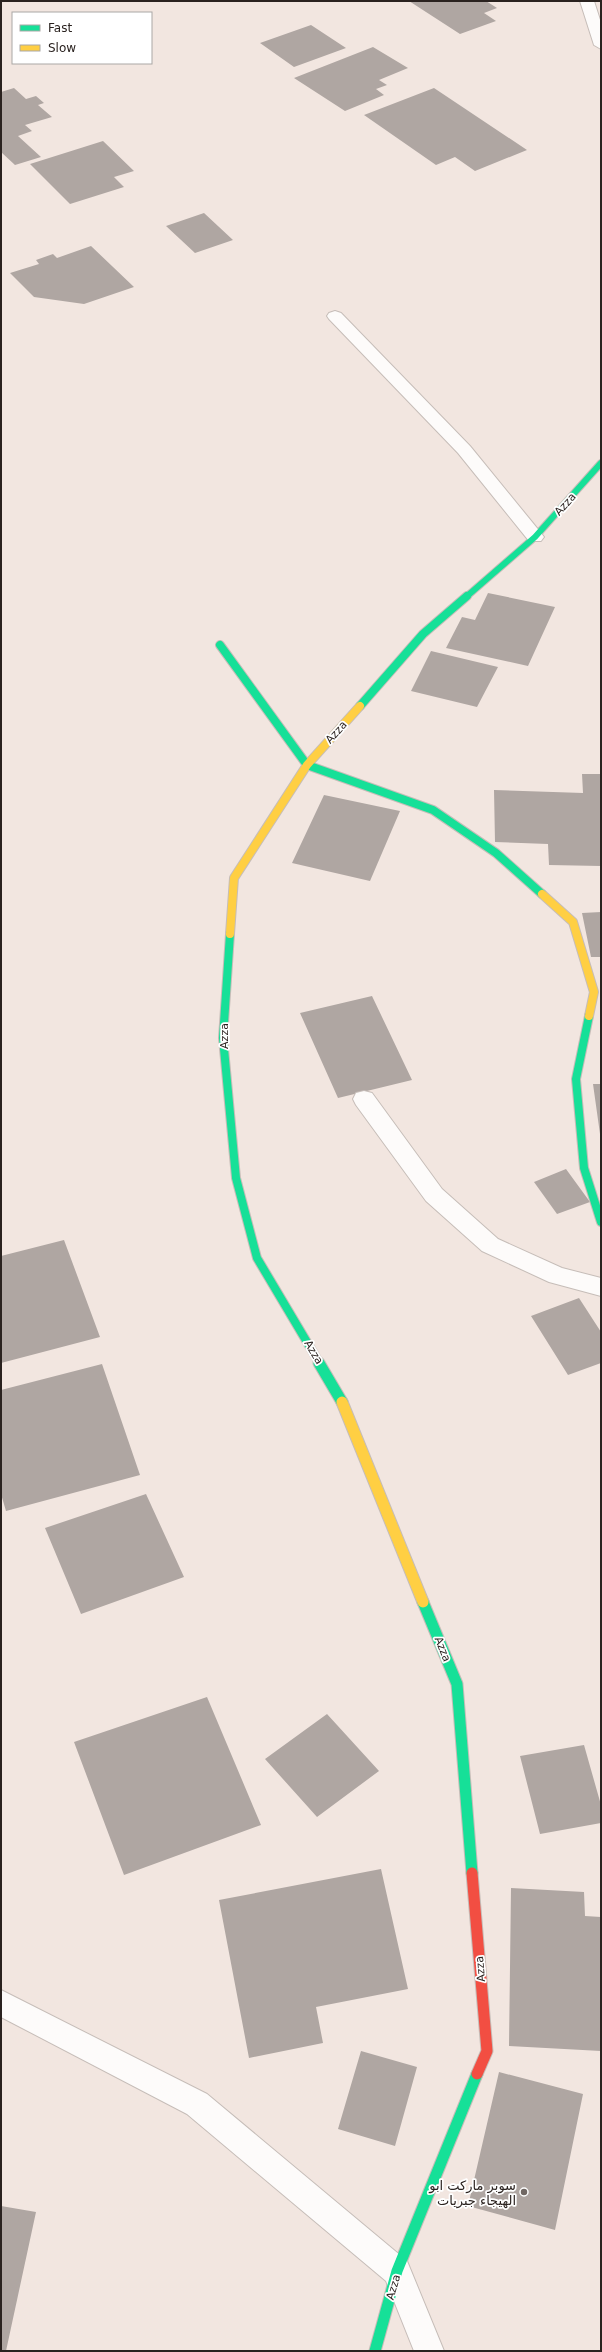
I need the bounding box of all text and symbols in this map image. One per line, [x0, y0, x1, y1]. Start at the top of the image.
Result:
legend [12, 12, 152, 64]
text: Fast [48, 21, 72, 35]
text: Slow [48, 41, 76, 55]
street label: Azza [552, 490, 579, 518]
street label: Azza [323, 718, 350, 746]
street label: Azza [218, 1023, 231, 1049]
street label: Azza [301, 1338, 326, 1367]
street label: Azza [432, 1635, 453, 1664]
street label: Azza [473, 1956, 488, 1982]
place label: سوبر ماركت ابو الهيجاء جبريات [428, 2178, 516, 2209]
marker: سوبر ماركت ابو الهيجاء جبريات [519, 2187, 529, 2197]
street label: Azza [384, 2273, 403, 2301]

